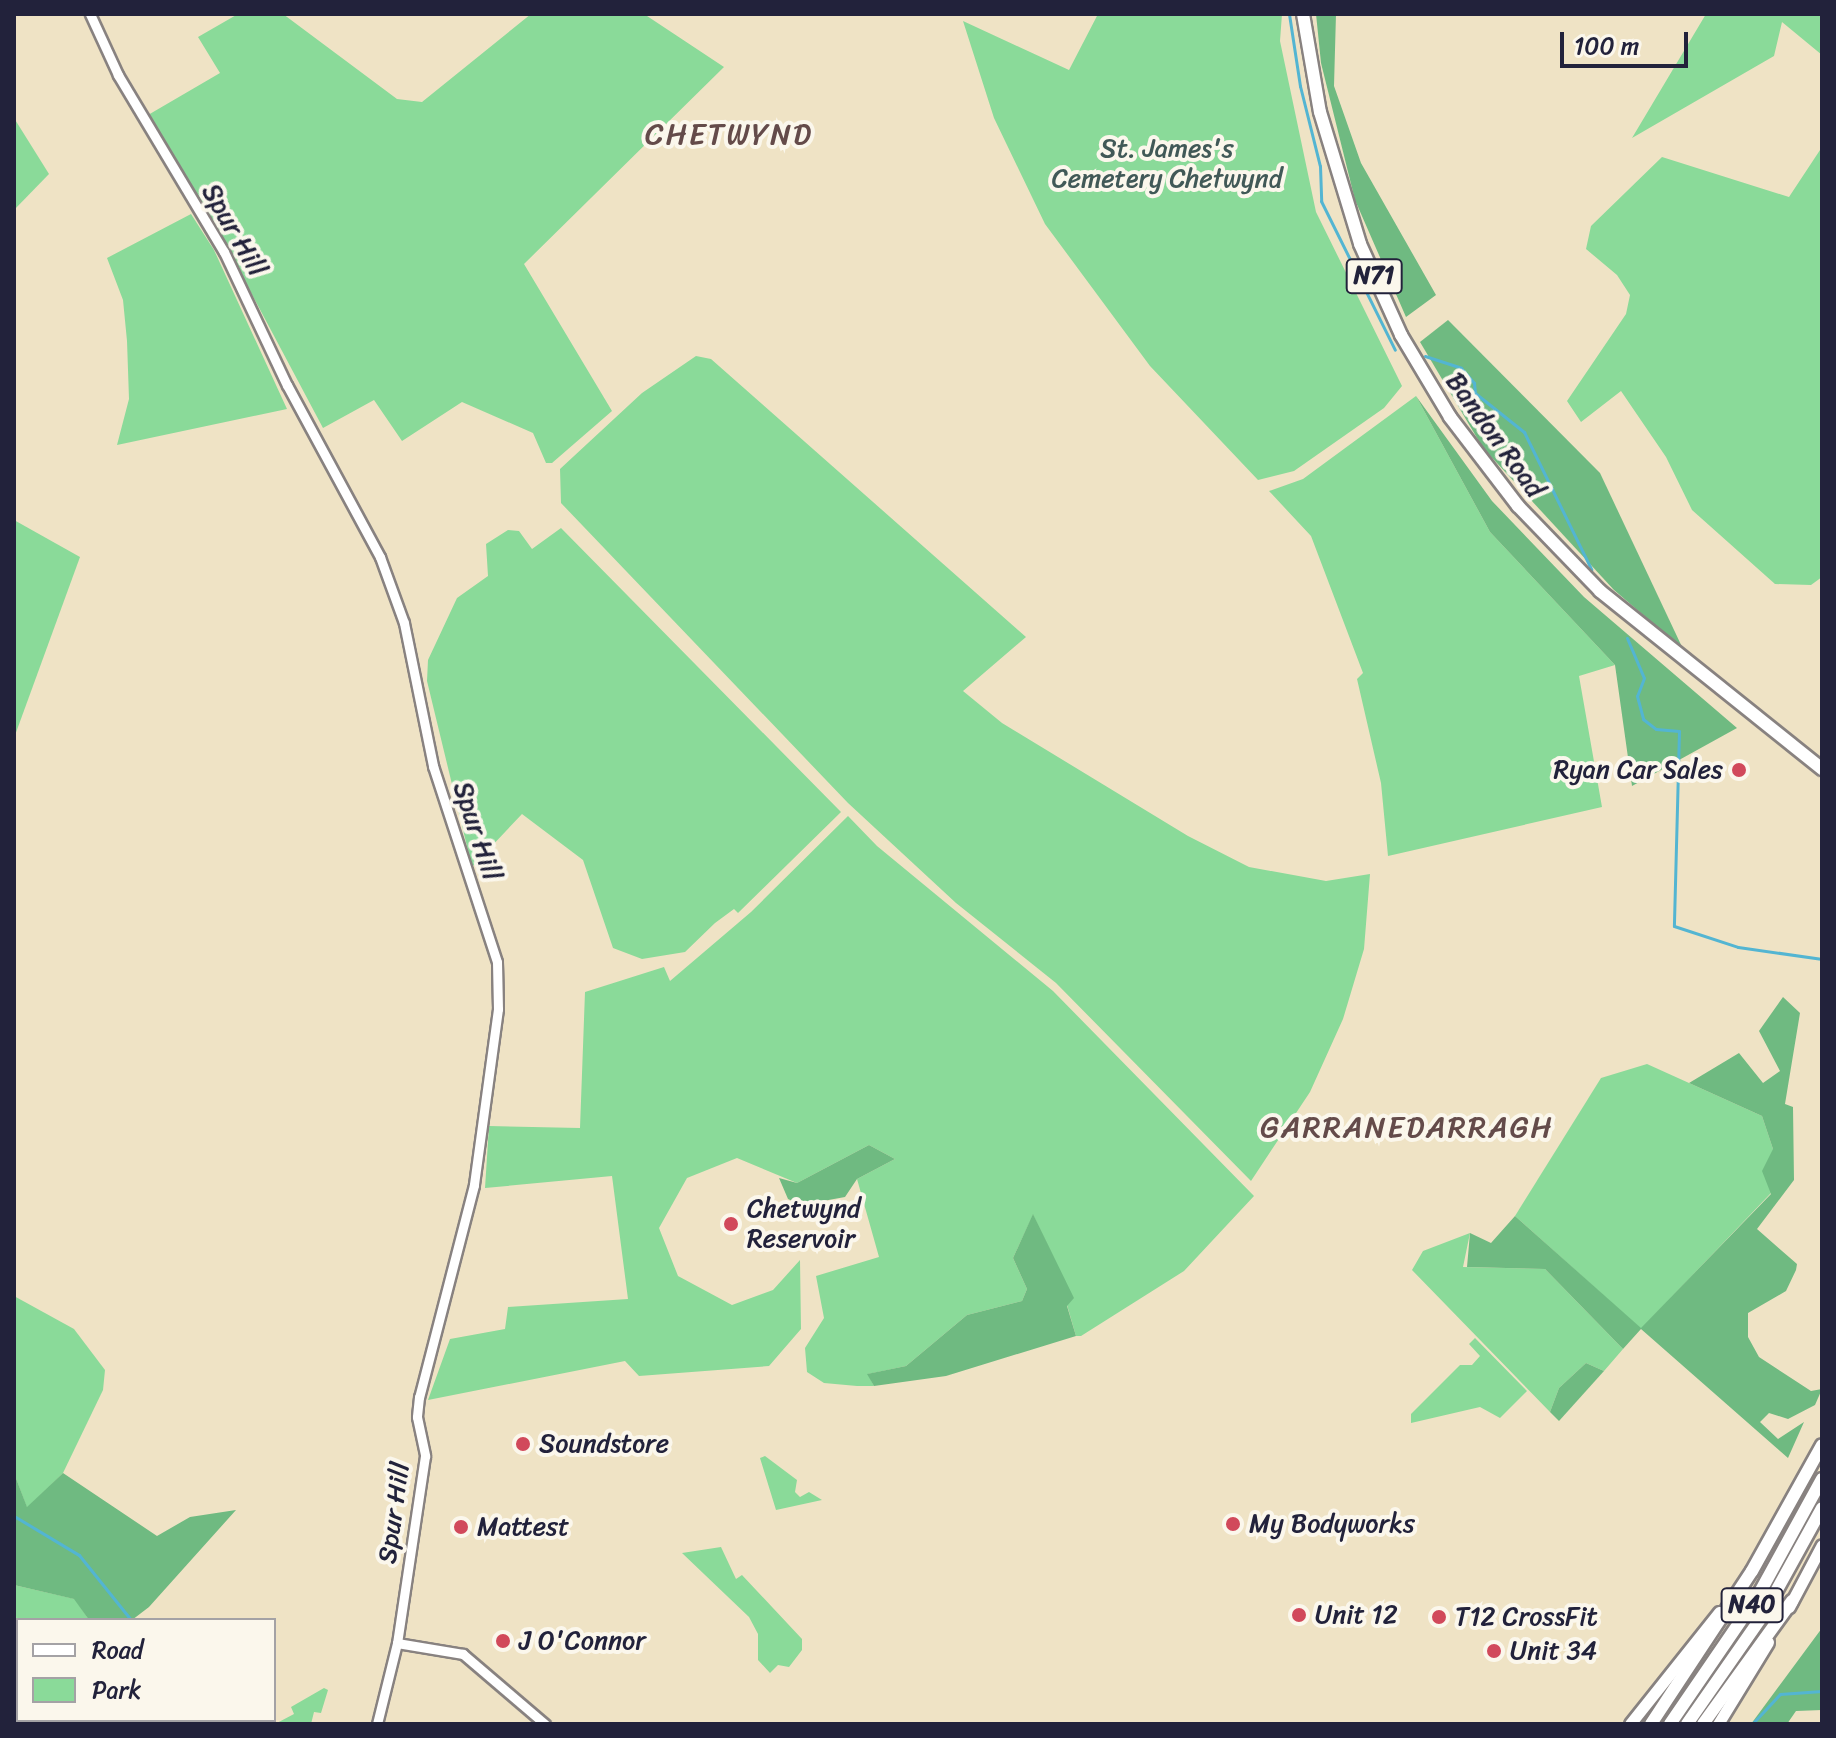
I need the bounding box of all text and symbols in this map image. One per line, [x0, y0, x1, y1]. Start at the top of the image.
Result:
scale bar [1564, 16, 1692, 66]
text: 100 m [1574, 25, 1639, 67]
district label: CHETWYND [646, 116, 812, 152]
park label: St. James's Cemetery Chetwynd [1051, 133, 1283, 194]
street label: Spur Hill [195, 178, 273, 282]
road number: N71 [1344, 256, 1404, 296]
street label: Bandon Road [1439, 366, 1551, 504]
place label: Ryan Car Sales [1551, 754, 1723, 786]
marker: Ryan Car Sales [1730, 761, 1748, 779]
street label: Spur Hill [446, 778, 508, 884]
district label: GARRANEDARRAGH [1261, 1109, 1553, 1145]
place label: Chetwynd Reservoir [747, 1193, 861, 1254]
marker: Chetwynd Reservoir [722, 1215, 740, 1233]
place label: Soundstore [539, 1428, 669, 1460]
marker: Soundstore [514, 1435, 532, 1453]
street label: Spur Hill [371, 1460, 417, 1566]
place label: My Bodyworks [1249, 1508, 1414, 1540]
place label: Mattest [477, 1511, 569, 1543]
marker: My Bodyworks [1224, 1515, 1242, 1533]
marker: Mattest [452, 1518, 470, 1536]
road number: N40 [1720, 1585, 1784, 1625]
place label: Unit 12 [1315, 1599, 1398, 1631]
place label: T12 CrossFit [1455, 1601, 1598, 1633]
marker: Unit 12 [1290, 1606, 1308, 1624]
marker: T12 CrossFit [1430, 1608, 1448, 1626]
legend [16, 1618, 276, 1722]
place label: J O'Connor [519, 1625, 646, 1657]
text: Road [92, 1629, 143, 1671]
marker: J O'Connor [494, 1632, 512, 1650]
place label: Unit 34 [1510, 1635, 1597, 1667]
marker: Unit 34 [1485, 1642, 1503, 1660]
text: Park [92, 1669, 141, 1711]

